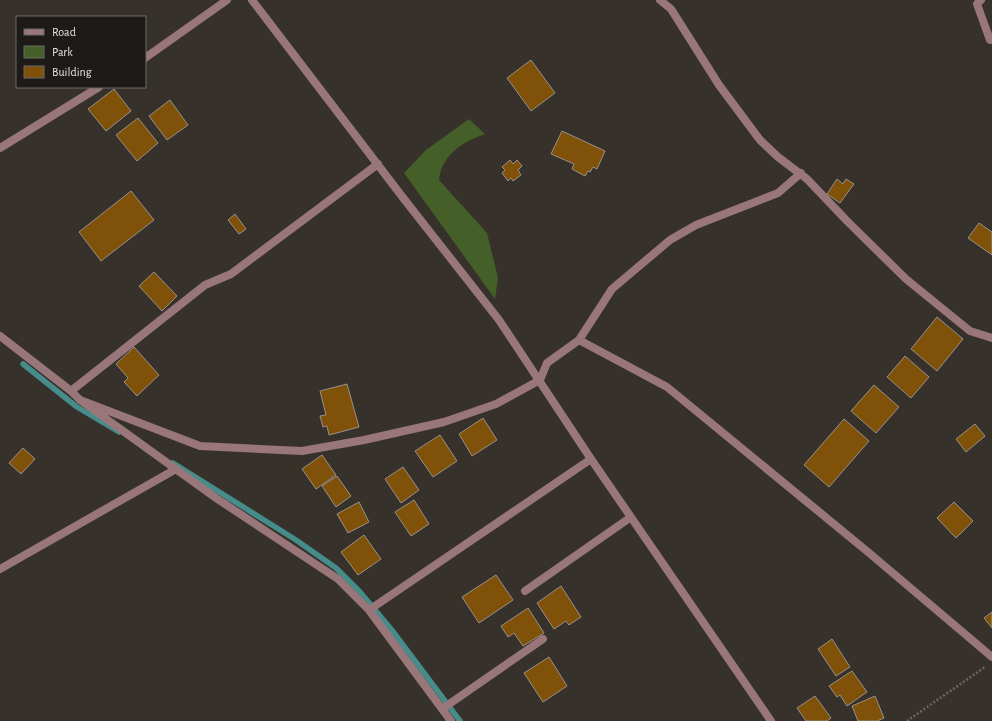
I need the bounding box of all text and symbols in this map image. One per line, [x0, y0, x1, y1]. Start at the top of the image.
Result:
legend [16, 16, 146, 88]
text: Road [52, 26, 76, 38]
text: Park [52, 46, 73, 58]
text: Building [52, 66, 92, 78]

